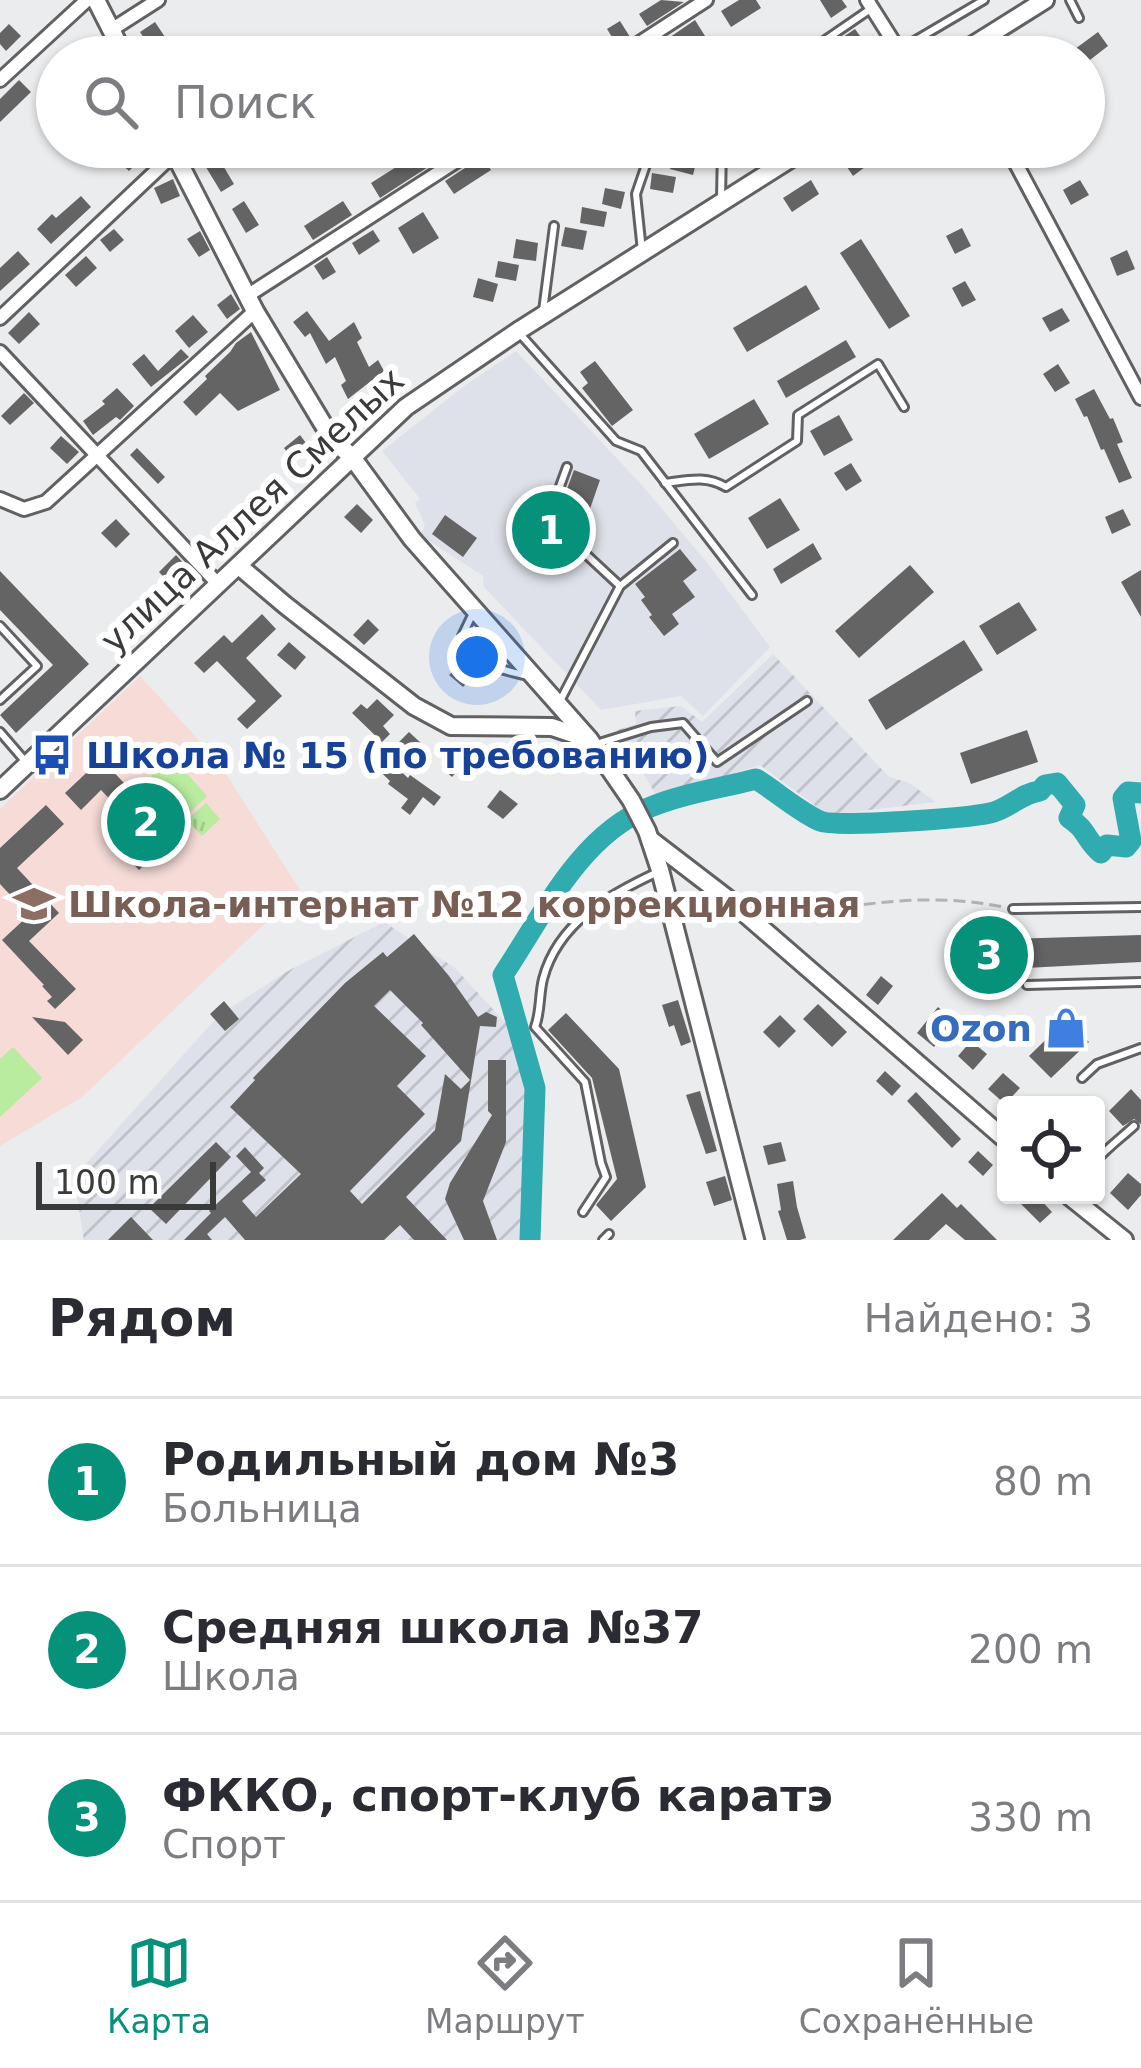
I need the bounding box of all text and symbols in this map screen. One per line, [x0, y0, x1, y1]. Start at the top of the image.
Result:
search box [36, 36, 1105, 168]
icon: search [78, 69, 144, 135]
text: Поиск [174, 76, 317, 129]
street label: улица Аллея Смелых [92, 359, 412, 661]
pin: 1 [512, 485, 590, 575]
your location [447, 627, 507, 687]
bus stop icon: Школа № 15 (по требованию) [29, 732, 75, 778]
place label: Школа № 15 (по требованию) [86, 735, 709, 776]
pin: 2 [107, 777, 185, 867]
school or university icon: Школа-интернат №12 коррекционная [11, 881, 57, 927]
place label: Школа-интернат №12 коррекционная [68, 884, 860, 925]
pin: 3 [950, 910, 1028, 1000]
shop icon: Ozon [1043, 1005, 1089, 1051]
place label: Ozon [930, 1008, 1032, 1049]
map controls [997, 1096, 1105, 1204]
button: locate [997, 1096, 1105, 1204]
scale bar [36, 1156, 216, 1209]
text: 100 m [54, 1163, 160, 1202]
text: Рядом [48, 1289, 236, 1348]
text: Найдено: 3 [864, 1296, 1093, 1341]
text: Родильный дом №3 [162, 1433, 679, 1486]
text: 1 [73, 1459, 101, 1504]
text: 80 m [993, 1459, 1093, 1504]
text: Больница [162, 1486, 362, 1531]
text: Средняя школа №37 [162, 1601, 704, 1654]
text: 2 [73, 1627, 101, 1672]
text: 200 m [968, 1627, 1093, 1672]
text: Школа [162, 1654, 300, 1699]
text: ФККО, спорт-клуб каратэ [162, 1769, 833, 1822]
text: 3 [73, 1795, 101, 1840]
text: 330 m [968, 1795, 1093, 1840]
text: Спорт [162, 1822, 286, 1867]
tab: Карта [107, 1930, 211, 2041]
tab: Маршрут [425, 1930, 585, 2041]
tab: Сохранённые [799, 1930, 1034, 2041]

